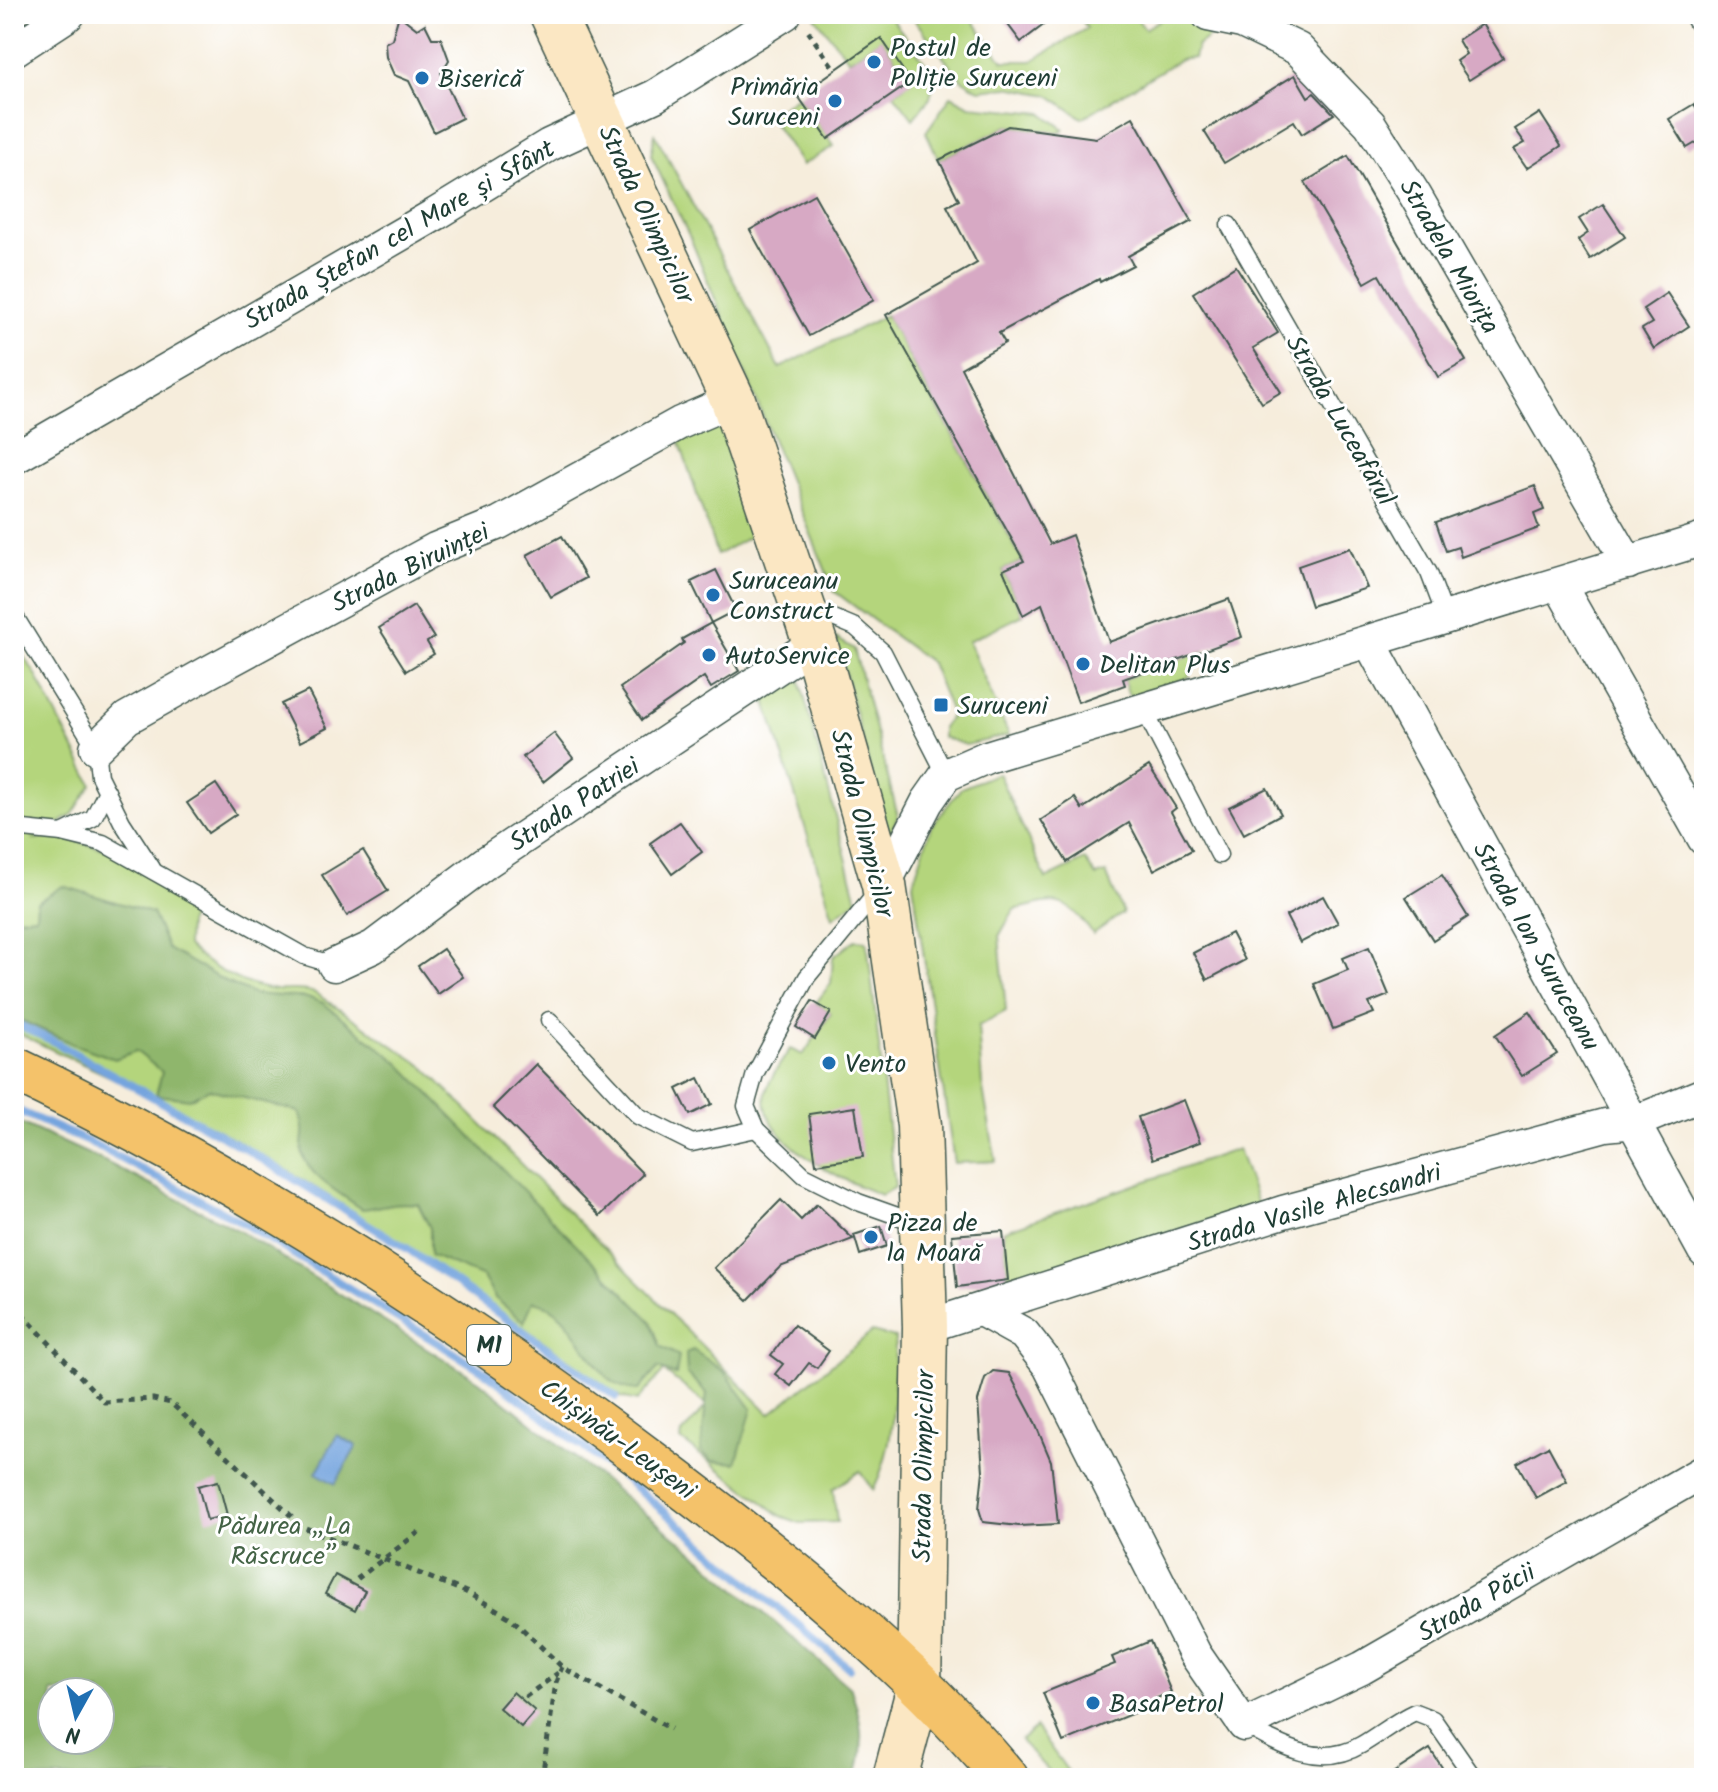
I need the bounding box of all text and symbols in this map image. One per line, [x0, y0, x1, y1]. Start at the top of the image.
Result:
place label: Postul de Poliție Suruceni [890, 28, 1059, 100]
marker: Postul de Poliție Suruceni [865, 53, 883, 71]
place label: Biserică [438, 59, 525, 101]
place label: Primăria Suruceni [728, 67, 821, 139]
marker: Biserică [413, 69, 431, 87]
marker: Primăria Suruceni [826, 92, 844, 110]
street label: Strada Olimpicilor [585, 119, 706, 312]
street label: Strada Ștefan cel Mare și Sfânt [237, 129, 564, 342]
street label: Stradela Miorița [1387, 171, 1510, 343]
street label: Strada Luceafărul [1273, 327, 1405, 515]
street label: Strada Biruinței [325, 512, 499, 625]
place label: Suruceanu Construct [729, 561, 839, 633]
marker: Suruceanu Construct [704, 586, 722, 604]
place label: AutoService [725, 636, 850, 678]
place label: Delitan Plus [1099, 645, 1231, 687]
marker: AutoService [700, 646, 718, 664]
marker: Delitan Plus [1074, 655, 1092, 673]
place label: Suruceni [957, 686, 1050, 728]
marker: Suruceni [932, 696, 950, 714]
street label: Strada Olimpicilor [817, 725, 905, 923]
street label: Strada Patriei [501, 746, 651, 864]
street label: Strada Ion Suruceanu [1460, 835, 1610, 1060]
place label: Vento [845, 1044, 906, 1086]
marker: Vento [820, 1054, 838, 1072]
street label: Strada Vasile Alecsandri [1183, 1152, 1448, 1265]
place label: Pizza de la Moară [887, 1203, 984, 1275]
marker: Pizza de la Moară [862, 1228, 880, 1246]
road number: M1 [467, 1325, 511, 1365]
street label: Strada Olimpicilor [902, 1368, 948, 1563]
street label: Chișinău-Leușeni [530, 1369, 705, 1513]
park label: Pădurea „La Răscruce” [217, 1506, 351, 1578]
street label: Strada Păcii [1410, 1552, 1546, 1655]
north arrow [36, 1676, 116, 1756]
place label: BasaPetrol [1109, 1684, 1224, 1726]
marker: BasaPetrol [1084, 1694, 1102, 1712]
text: N [64, 1715, 83, 1752]

